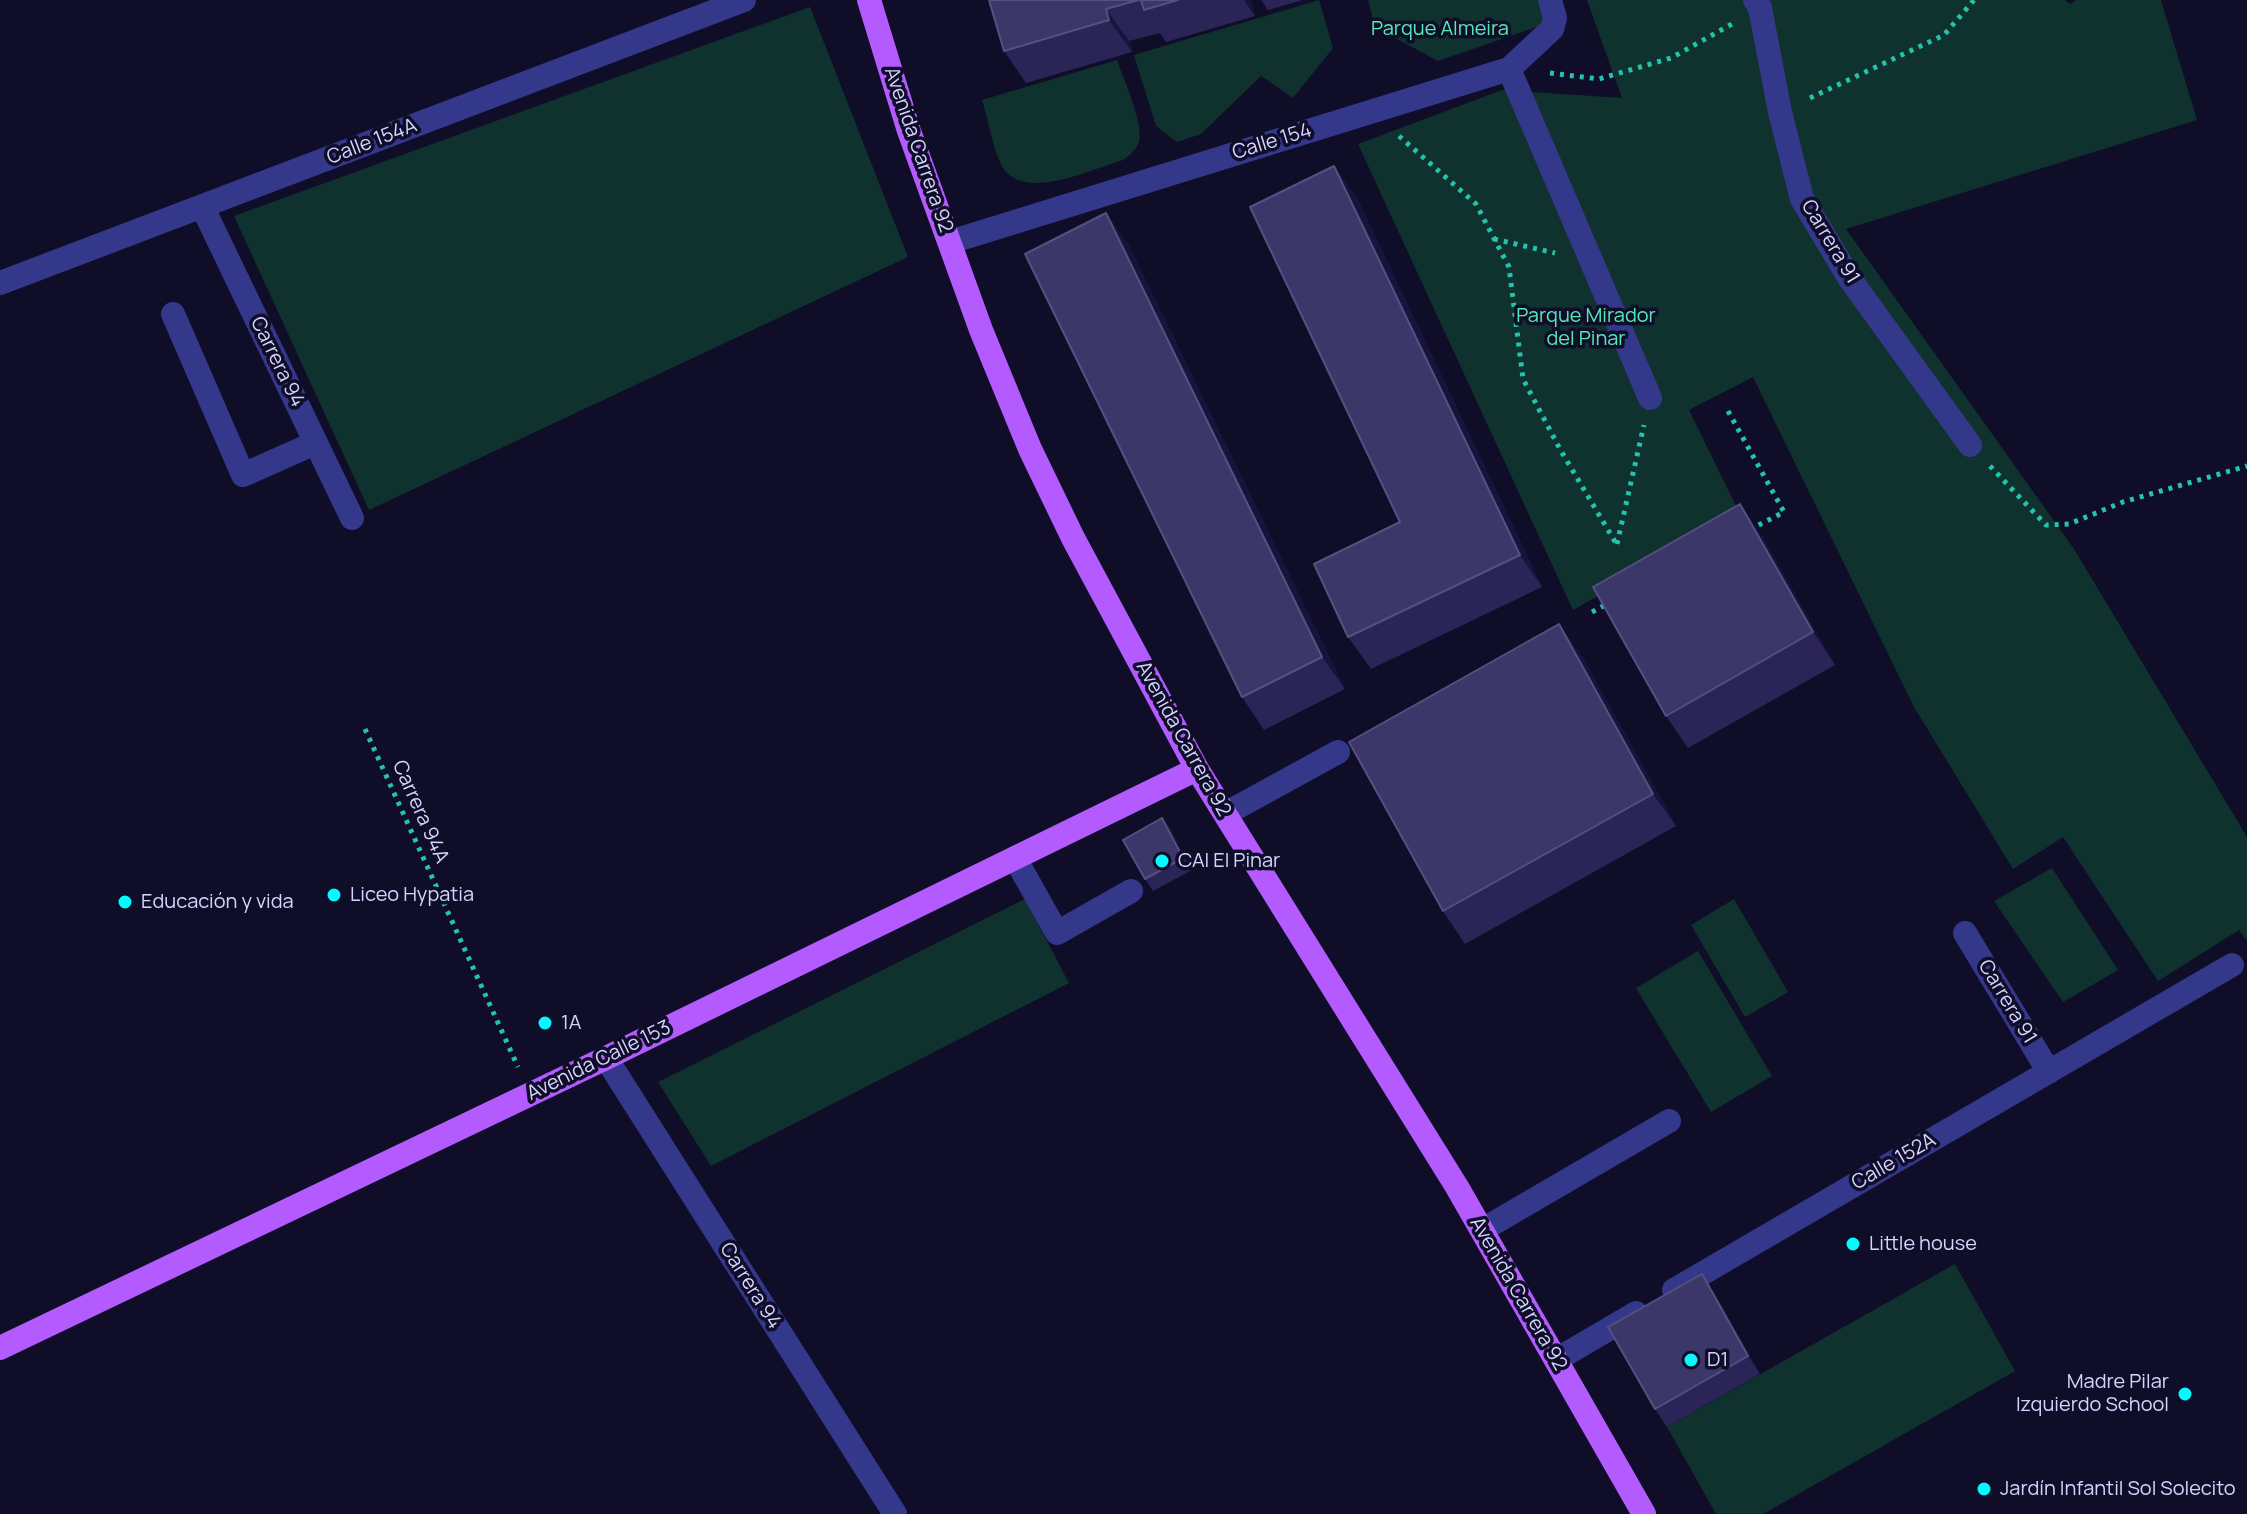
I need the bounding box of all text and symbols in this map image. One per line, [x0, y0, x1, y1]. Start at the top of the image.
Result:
park label: Parque Almeira [1371, 17, 1509, 41]
street label: Avenida Carrera 92 [878, 64, 958, 236]
street label: Calle 154A [324, 114, 420, 170]
street label: Calle 154 [1229, 119, 1315, 165]
street label: Carrera 91 [1796, 196, 1864, 288]
park label: Parque Mirador del Pinar [1516, 304, 1656, 351]
street label: Carrera 94 [245, 313, 309, 411]
street label: Avenida Carrera 92 [1130, 657, 1236, 821]
street label: Carrera 94A [387, 757, 453, 867]
place label: CAI El Pinar [1178, 849, 1280, 873]
marker: CAI El Pinar [1153, 852, 1171, 870]
place label: Liceo Hypatia [350, 883, 474, 907]
marker: Liceo Hypatia [325, 886, 343, 904]
place label: Educación y vida [141, 890, 294, 914]
marker: Educación y vida [116, 893, 134, 911]
street label: Carrera 91 [1973, 956, 2041, 1048]
place label: 1A [561, 1011, 581, 1035]
marker: 1A [536, 1014, 554, 1032]
street label: Avenida Calle 153 [523, 1016, 675, 1106]
street label: Calle 152A [1848, 1128, 1940, 1196]
street label: Avenida Carrera 92 [1464, 1213, 1572, 1375]
place label: Little house [1869, 1232, 1977, 1256]
marker: Little house [1844, 1235, 1862, 1253]
street label: Carrera 94 [714, 1238, 786, 1334]
place label: D1 [1707, 1348, 1728, 1372]
marker: D1 [1682, 1351, 1700, 1369]
place label: Madre Pilar Izquierdo School [2016, 1370, 2169, 1417]
marker: Madre Pilar Izquierdo School [2176, 1385, 2194, 1403]
place label: Jardín Infantil Sol Solecito [2000, 1477, 2236, 1501]
marker: Jardín Infantil Sol Solecito [1975, 1480, 1993, 1498]

